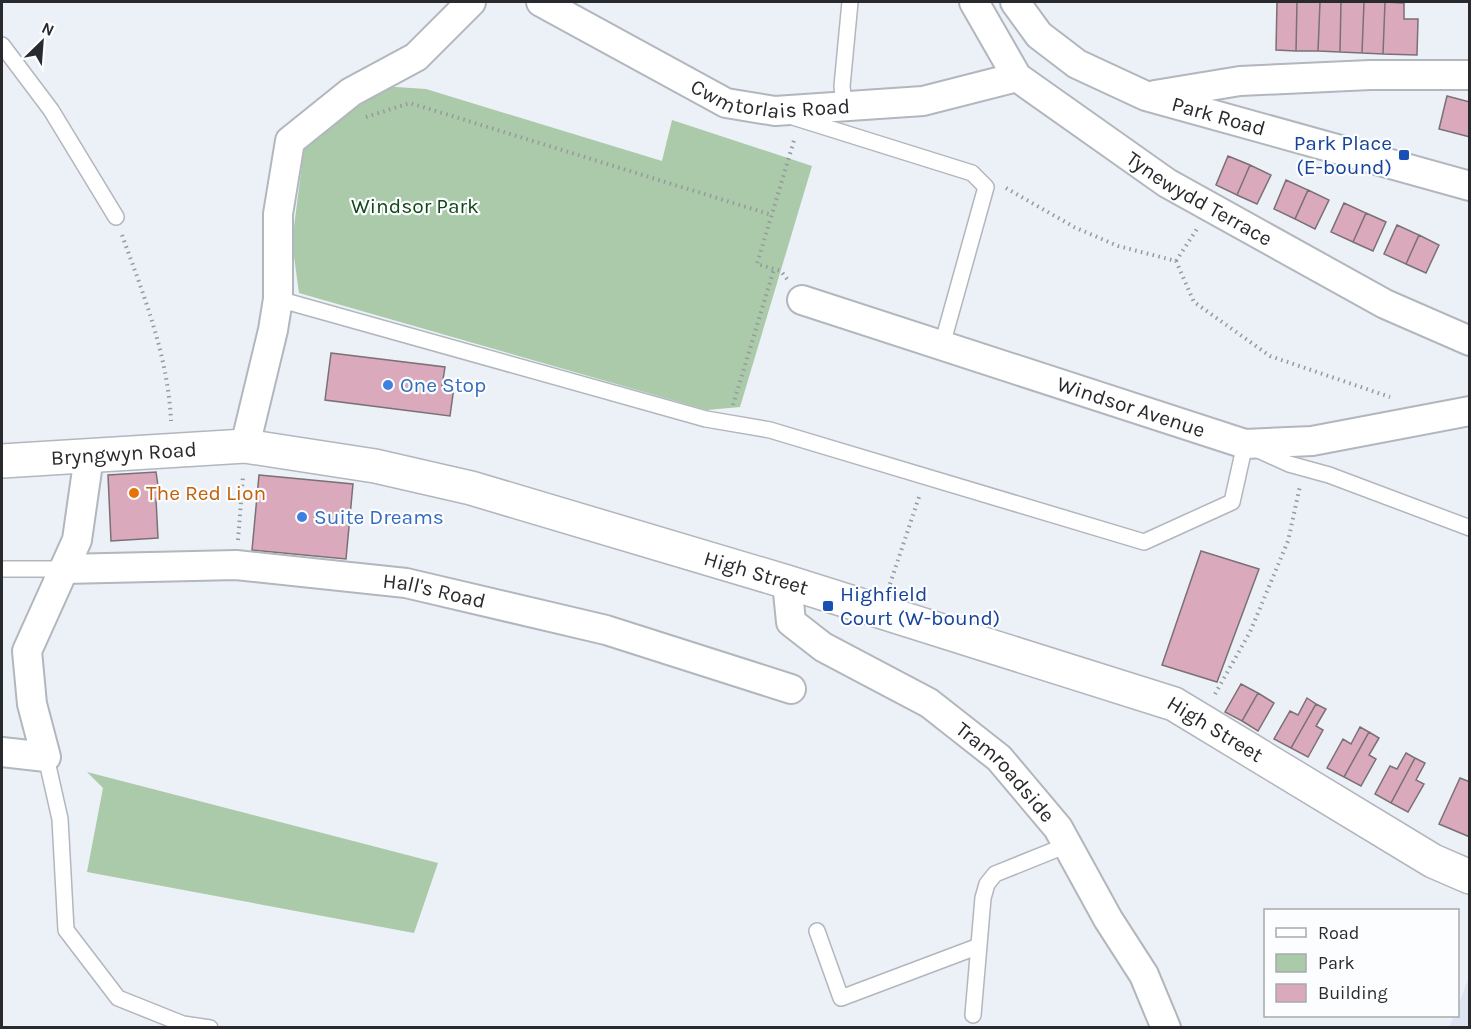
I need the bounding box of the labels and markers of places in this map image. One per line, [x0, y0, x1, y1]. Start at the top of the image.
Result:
place label: Park Place (E-bound) [1294, 131, 1392, 179]
marker: Park Place (E-bound) [1397, 148, 1411, 162]
place label: One Stop [400, 373, 486, 397]
marker: One Stop [381, 378, 395, 392]
place label: The Red Lion [146, 481, 266, 505]
marker: The Red Lion [127, 486, 141, 500]
place label: Suite Dreams [314, 505, 444, 529]
marker: Suite Dreams [295, 510, 309, 524]
place label: Highfield Court (W-bound) [840, 582, 1000, 630]
marker: Highfield Court (W-bound) [821, 599, 835, 613]

